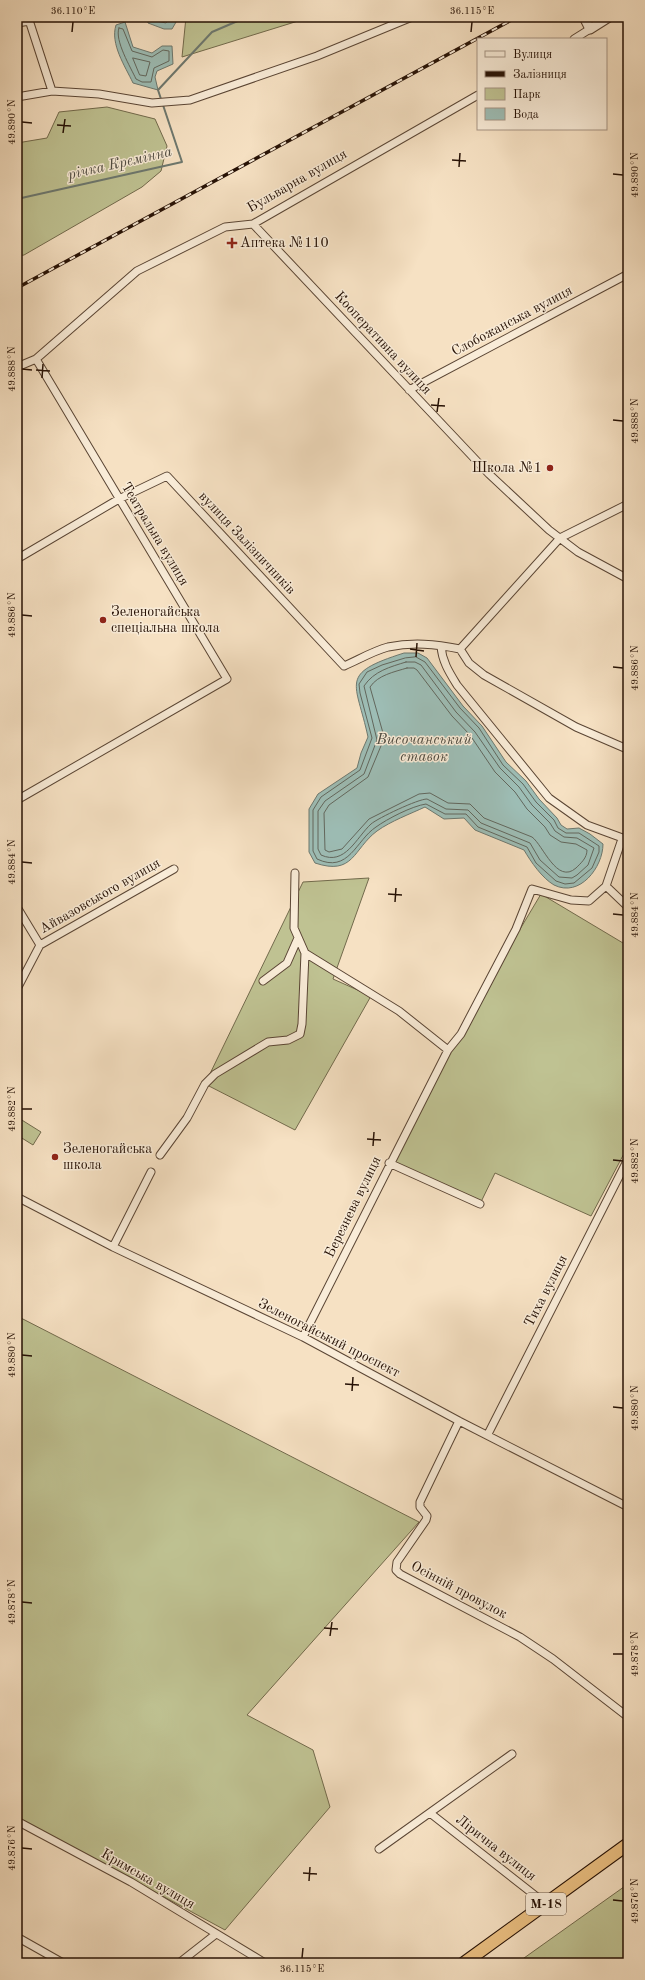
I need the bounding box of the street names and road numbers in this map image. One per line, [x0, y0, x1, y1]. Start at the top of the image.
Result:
street label: Бульварна вулиця [245, 147, 349, 215]
street label: Слобожанська вулиця [449, 283, 575, 359]
street label: Кооперативна вулиця [332, 289, 434, 397]
street label: Театральна вулиця [119, 480, 191, 588]
street label: вулиця Залізничників [196, 489, 298, 597]
street label: Айвазовського вулиця [37, 856, 163, 936]
street label: Березнева вулиця [322, 1154, 384, 1260]
street label: Тиха вулиця [522, 1253, 570, 1329]
street label: Зеленогайський проспект [256, 1296, 402, 1380]
street label: Осінній провулок [409, 1559, 509, 1621]
street label: Лірична вулиця [453, 1812, 539, 1884]
street label: Кримська вулиця [99, 1847, 197, 1911]
road number: М-18 [526, 1893, 566, 1915]

